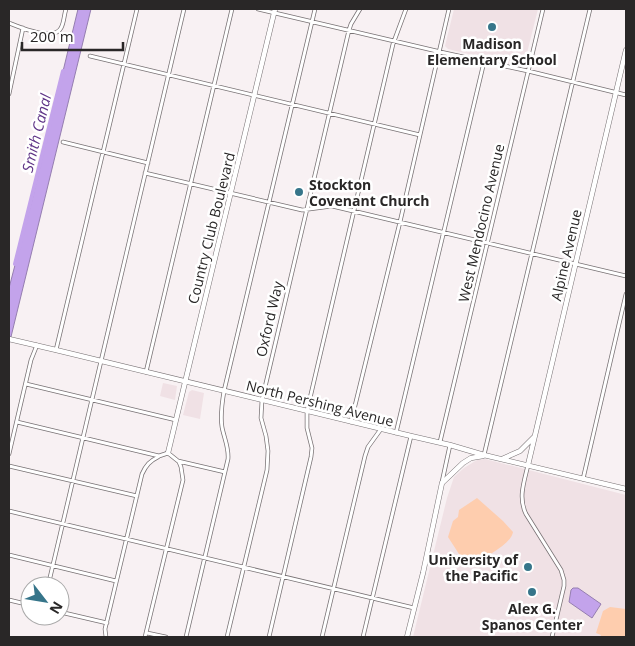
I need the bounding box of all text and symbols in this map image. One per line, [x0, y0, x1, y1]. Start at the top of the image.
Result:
scale bar [22, 20, 124, 52]
marker: Madison Elementary School [486, 21, 498, 33]
text: 200 m [30, 26, 74, 46]
place label: Madison Elementary School [427, 34, 557, 69]
water label: Smith Canal [17, 91, 56, 174]
street label: West Mendocino Avenue [454, 142, 508, 304]
street label: Country Club Boulevard [183, 150, 239, 306]
place label: Stockton Covenant Church [309, 175, 429, 210]
marker: Stockton Covenant Church [293, 186, 305, 198]
street label: Alpine Avenue [546, 207, 586, 303]
street label: Oxford Way [251, 278, 287, 359]
street label: North Pershing Avenue [244, 375, 396, 431]
place label: University of the Pacific [428, 550, 520, 585]
marker: University of the Pacific [522, 561, 534, 573]
north arrow [20, 576, 70, 626]
marker: Alex G. Spanos Center [526, 586, 538, 598]
text: N [45, 598, 68, 618]
place label: Alex G. Spanos Center [482, 599, 583, 634]

